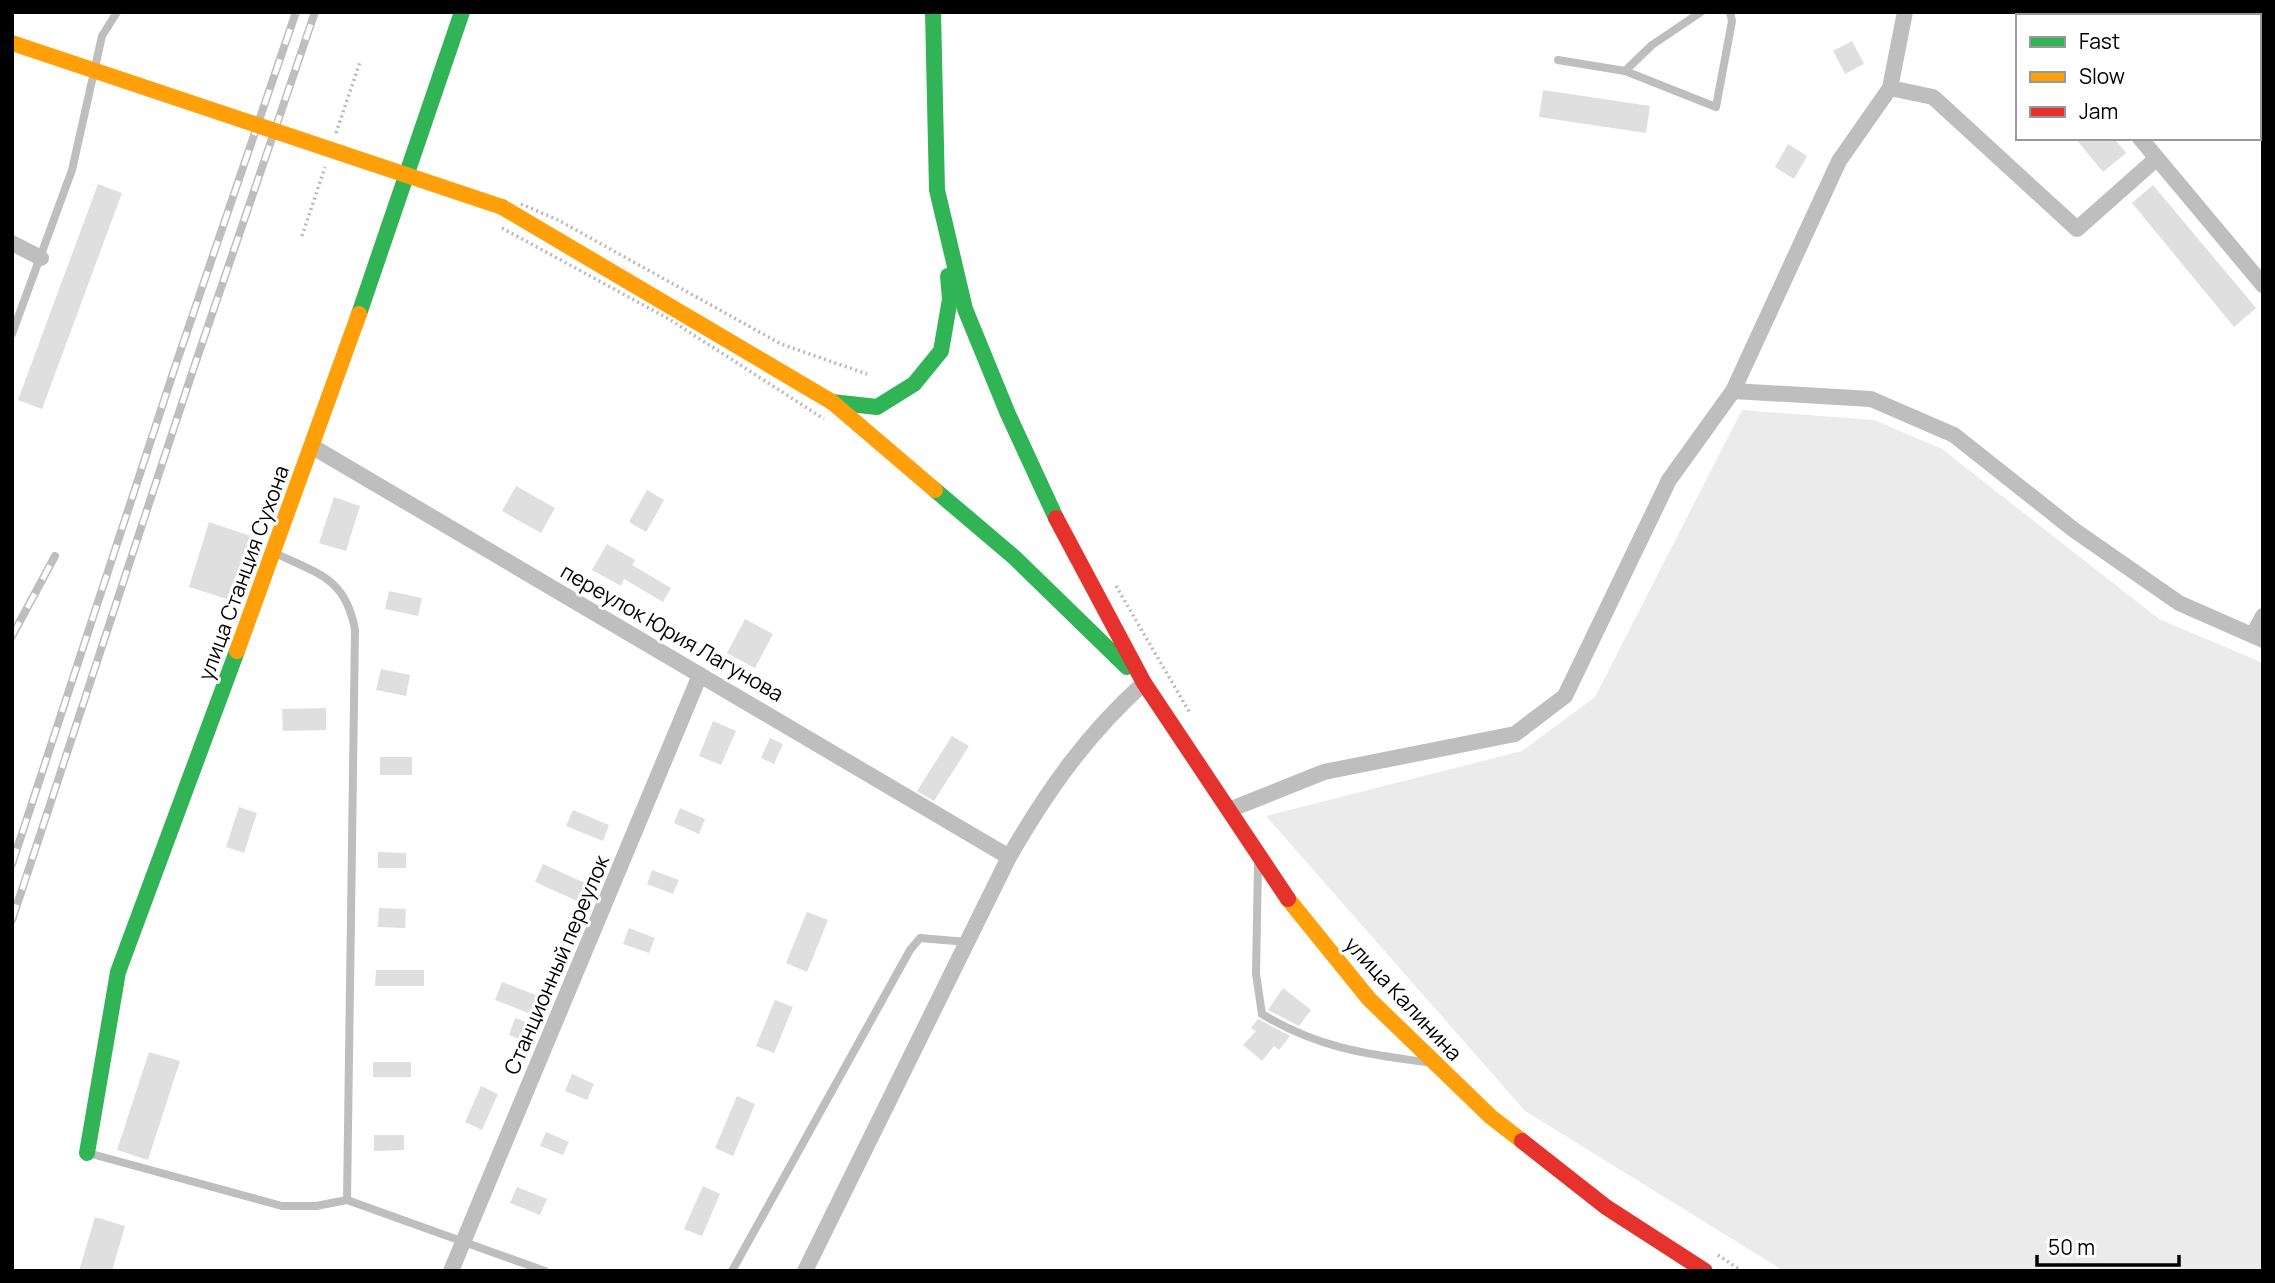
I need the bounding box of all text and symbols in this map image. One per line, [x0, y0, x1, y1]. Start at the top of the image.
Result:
legend [2016, 14, 2261, 140]
text: Fast [2079, 27, 2120, 55]
text: Slow [2079, 62, 2125, 90]
text: Jam [2079, 97, 2118, 125]
street label: улица Станция Сухона [191, 461, 295, 684]
street label: переулок Юрия Лагунова [556, 557, 789, 707]
street label: Станционный переулок [497, 850, 615, 1079]
street label: улица Калинина [1339, 930, 1469, 1066]
scale bar [2037, 1224, 2179, 1268]
text: 50 m [2048, 1233, 2095, 1261]

